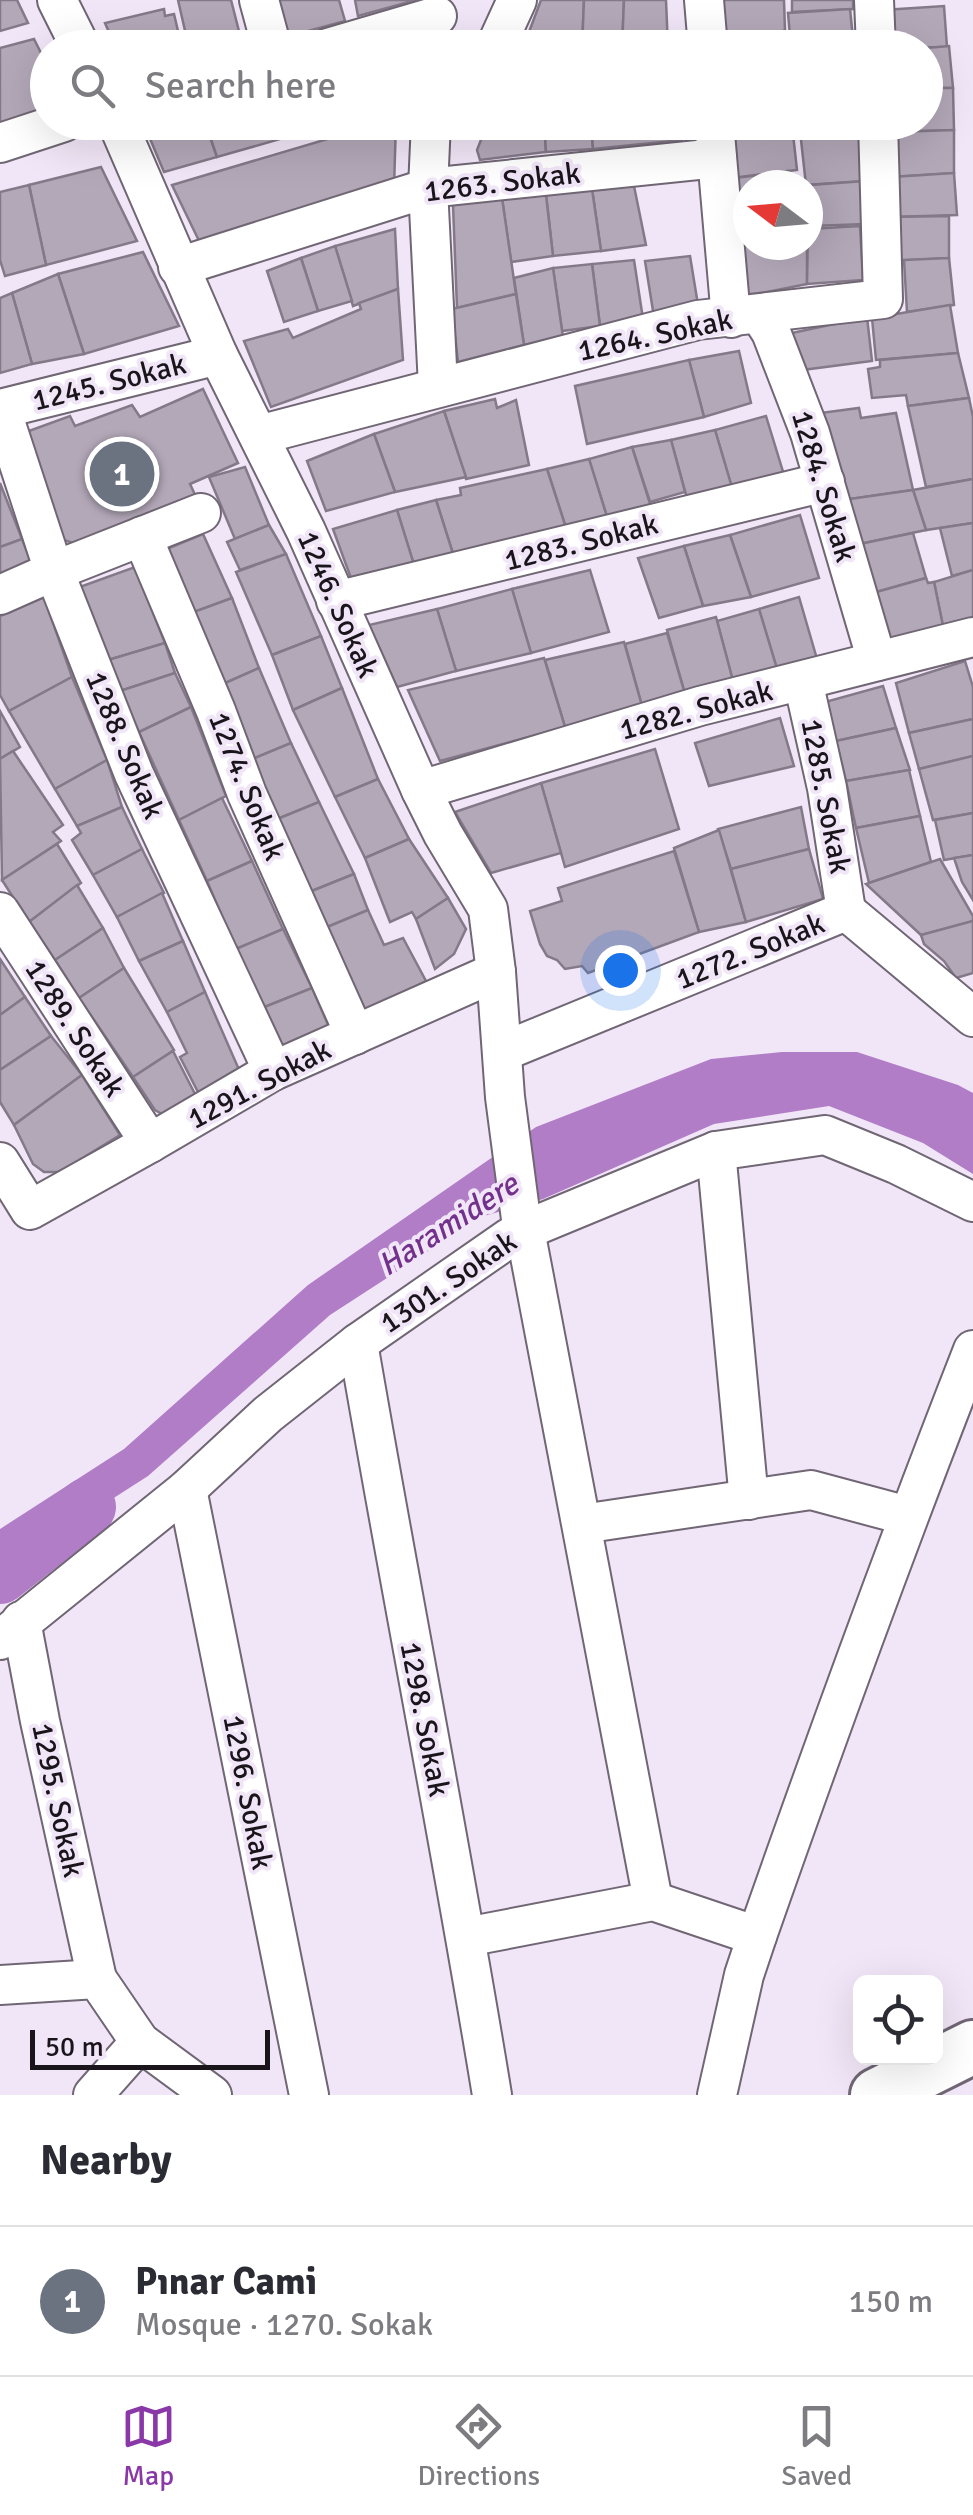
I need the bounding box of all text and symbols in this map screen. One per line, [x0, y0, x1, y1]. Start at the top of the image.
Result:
search box [30, 30, 943, 140]
icon: search [65, 58, 120, 113]
text: Search here [145, 62, 337, 109]
street label: 1263. Sokak [422, 155, 582, 210]
north arrow [733, 170, 823, 260]
street label: 1264. Sokak [575, 301, 736, 370]
street label: 1245. Sokak [29, 346, 190, 419]
street label: 1284. Sokak [783, 406, 864, 567]
pin: 1 [90, 436, 154, 512]
street label: 1283. Sokak [501, 506, 662, 579]
street label: 1246. Sokak [289, 525, 386, 683]
street label: 1288. Sokak [77, 666, 172, 825]
street label: 1282. Sokak [616, 672, 777, 749]
street label: 1274. Sokak [200, 707, 293, 866]
street label: 1285. Sokak [792, 716, 859, 877]
street label: 1272. Sokak [671, 905, 830, 998]
your location [595, 945, 646, 996]
street label: 1289. Sokak [16, 952, 133, 1104]
street label: 1291. Sokak [181, 1031, 337, 1138]
water label: Haramidere [371, 1163, 528, 1284]
street label: 1301. Sokak [373, 1223, 524, 1342]
street label: 1298. Sokak [391, 1639, 458, 1800]
street label: 1296. Sokak [214, 1712, 281, 1873]
street label: 1295. Sokak [23, 1720, 92, 1881]
map controls [853, 1975, 943, 2065]
button: locate [853, 1975, 943, 2065]
scale bar [30, 2025, 270, 2070]
text: 50 m [45, 2030, 104, 2064]
text: Nearby [40, 2135, 172, 2186]
text: Pınar Cami [135, 2258, 317, 2305]
text: 1 [64, 2282, 81, 2321]
text: 150 m [849, 2282, 933, 2321]
text: Mosque · 1270. Sokak [135, 2305, 433, 2344]
tab: Map [121, 2399, 176, 2493]
tab: Directions [418, 2399, 540, 2493]
tab: Saved [782, 2399, 852, 2493]

